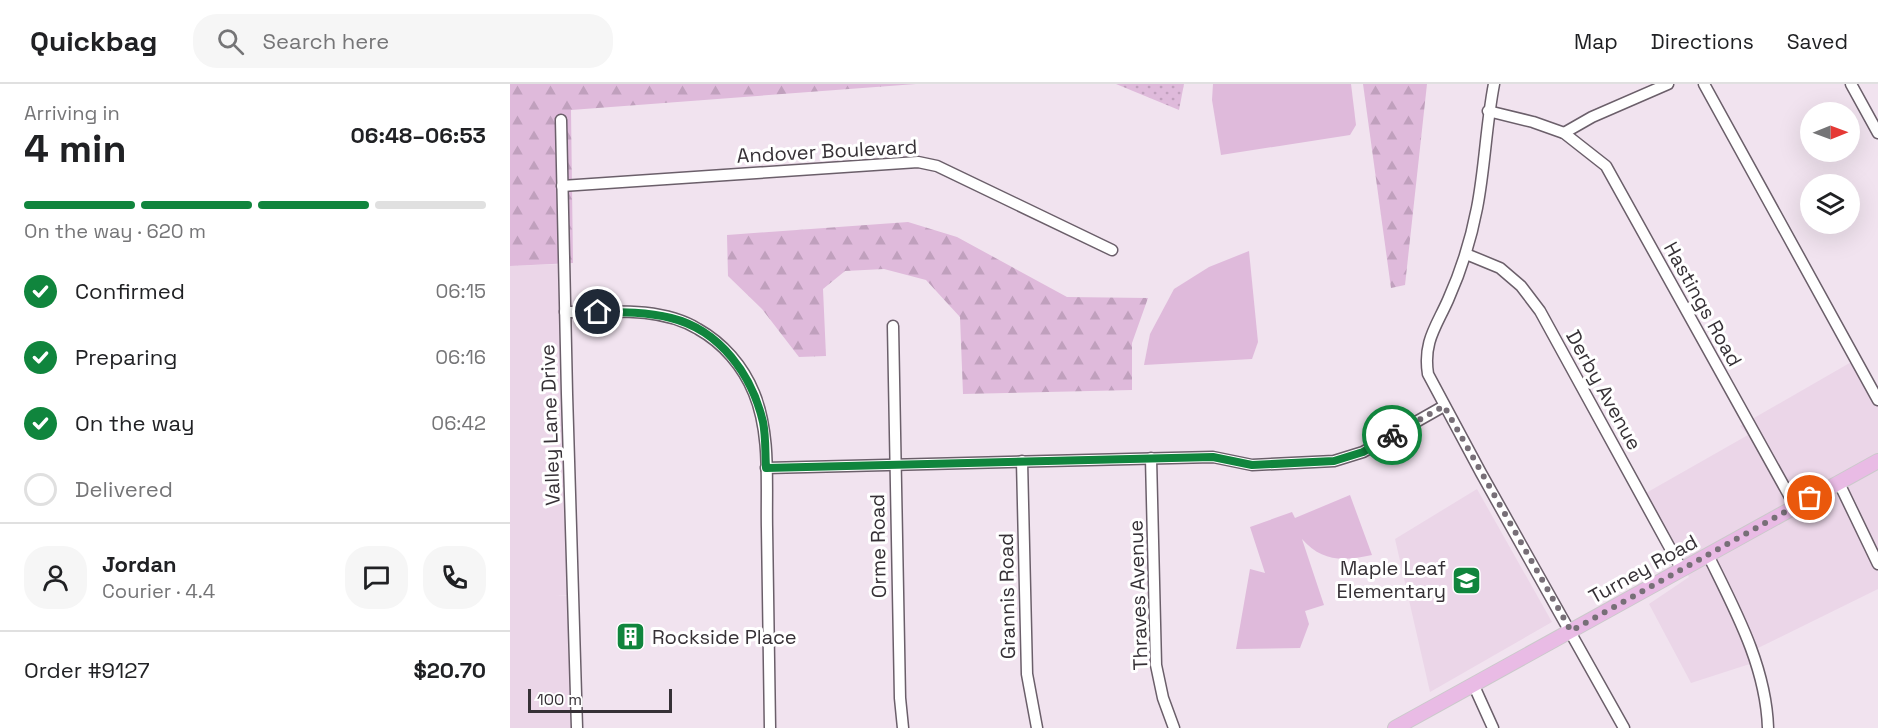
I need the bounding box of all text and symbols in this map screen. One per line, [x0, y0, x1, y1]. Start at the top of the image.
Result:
search box [193, 14, 613, 68]
text: Quickbag [30, 23, 157, 59]
icon: search [214, 25, 247, 58]
text: Search here [262, 27, 389, 55]
text: Map [1574, 28, 1618, 55]
text: Directions [1651, 28, 1754, 55]
text: Saved [1787, 28, 1848, 55]
text: Arriving in [24, 100, 120, 126]
north arrow [1800, 102, 1860, 162]
map controls [1800, 102, 1860, 234]
text: 06:48–06:53 [351, 121, 486, 149]
text: 4 min [24, 124, 126, 173]
street label: Andover Boulevard [736, 133, 918, 169]
button: layers [1800, 174, 1860, 234]
text: On the way · 620 m [24, 218, 206, 244]
street label: Hastings Road [1658, 237, 1748, 371]
icon: check [24, 275, 57, 308]
text: Confirmed [75, 277, 185, 305]
text: 06:15 [436, 278, 486, 304]
pin [572, 286, 623, 337]
icon: home [581, 295, 614, 328]
street label: Derby Avenue [1560, 325, 1648, 455]
icon: check [24, 341, 57, 374]
text: Preparing [75, 343, 177, 371]
text: 06:16 [435, 344, 486, 370]
street label: Valley Lane Drive [534, 344, 566, 506]
courier [1362, 405, 1422, 465]
icon: check [24, 407, 57, 440]
text: On the way [75, 409, 194, 437]
text: 06:42 [431, 410, 486, 436]
icon: bike [1376, 419, 1409, 452]
pin [1784, 472, 1835, 523]
text: Delivered [75, 475, 173, 503]
icon: bag [1793, 481, 1826, 514]
street label: Orme Road [864, 494, 892, 598]
street label: Thraves Avenue [1122, 519, 1154, 671]
street label: Turney Road [1584, 528, 1702, 610]
street label: Grannis Road [993, 533, 1021, 659]
button: person [24, 546, 87, 609]
button: chat [345, 546, 408, 609]
button: phone [423, 546, 486, 609]
text: Jordan [102, 550, 177, 578]
place label: Maple Leaf Elementary [1337, 555, 1446, 604]
school or university icon: Maple Leaf Elementary [1451, 564, 1483, 596]
text: Courier · 4.4 [102, 578, 215, 604]
building icon: Rockside Place [615, 621, 647, 653]
place label: Rockside Place [652, 624, 797, 650]
text: Order #9127 [24, 656, 150, 684]
text: $20.70 [413, 656, 486, 684]
scale bar [528, 686, 672, 714]
text: 100 m [537, 689, 582, 710]

